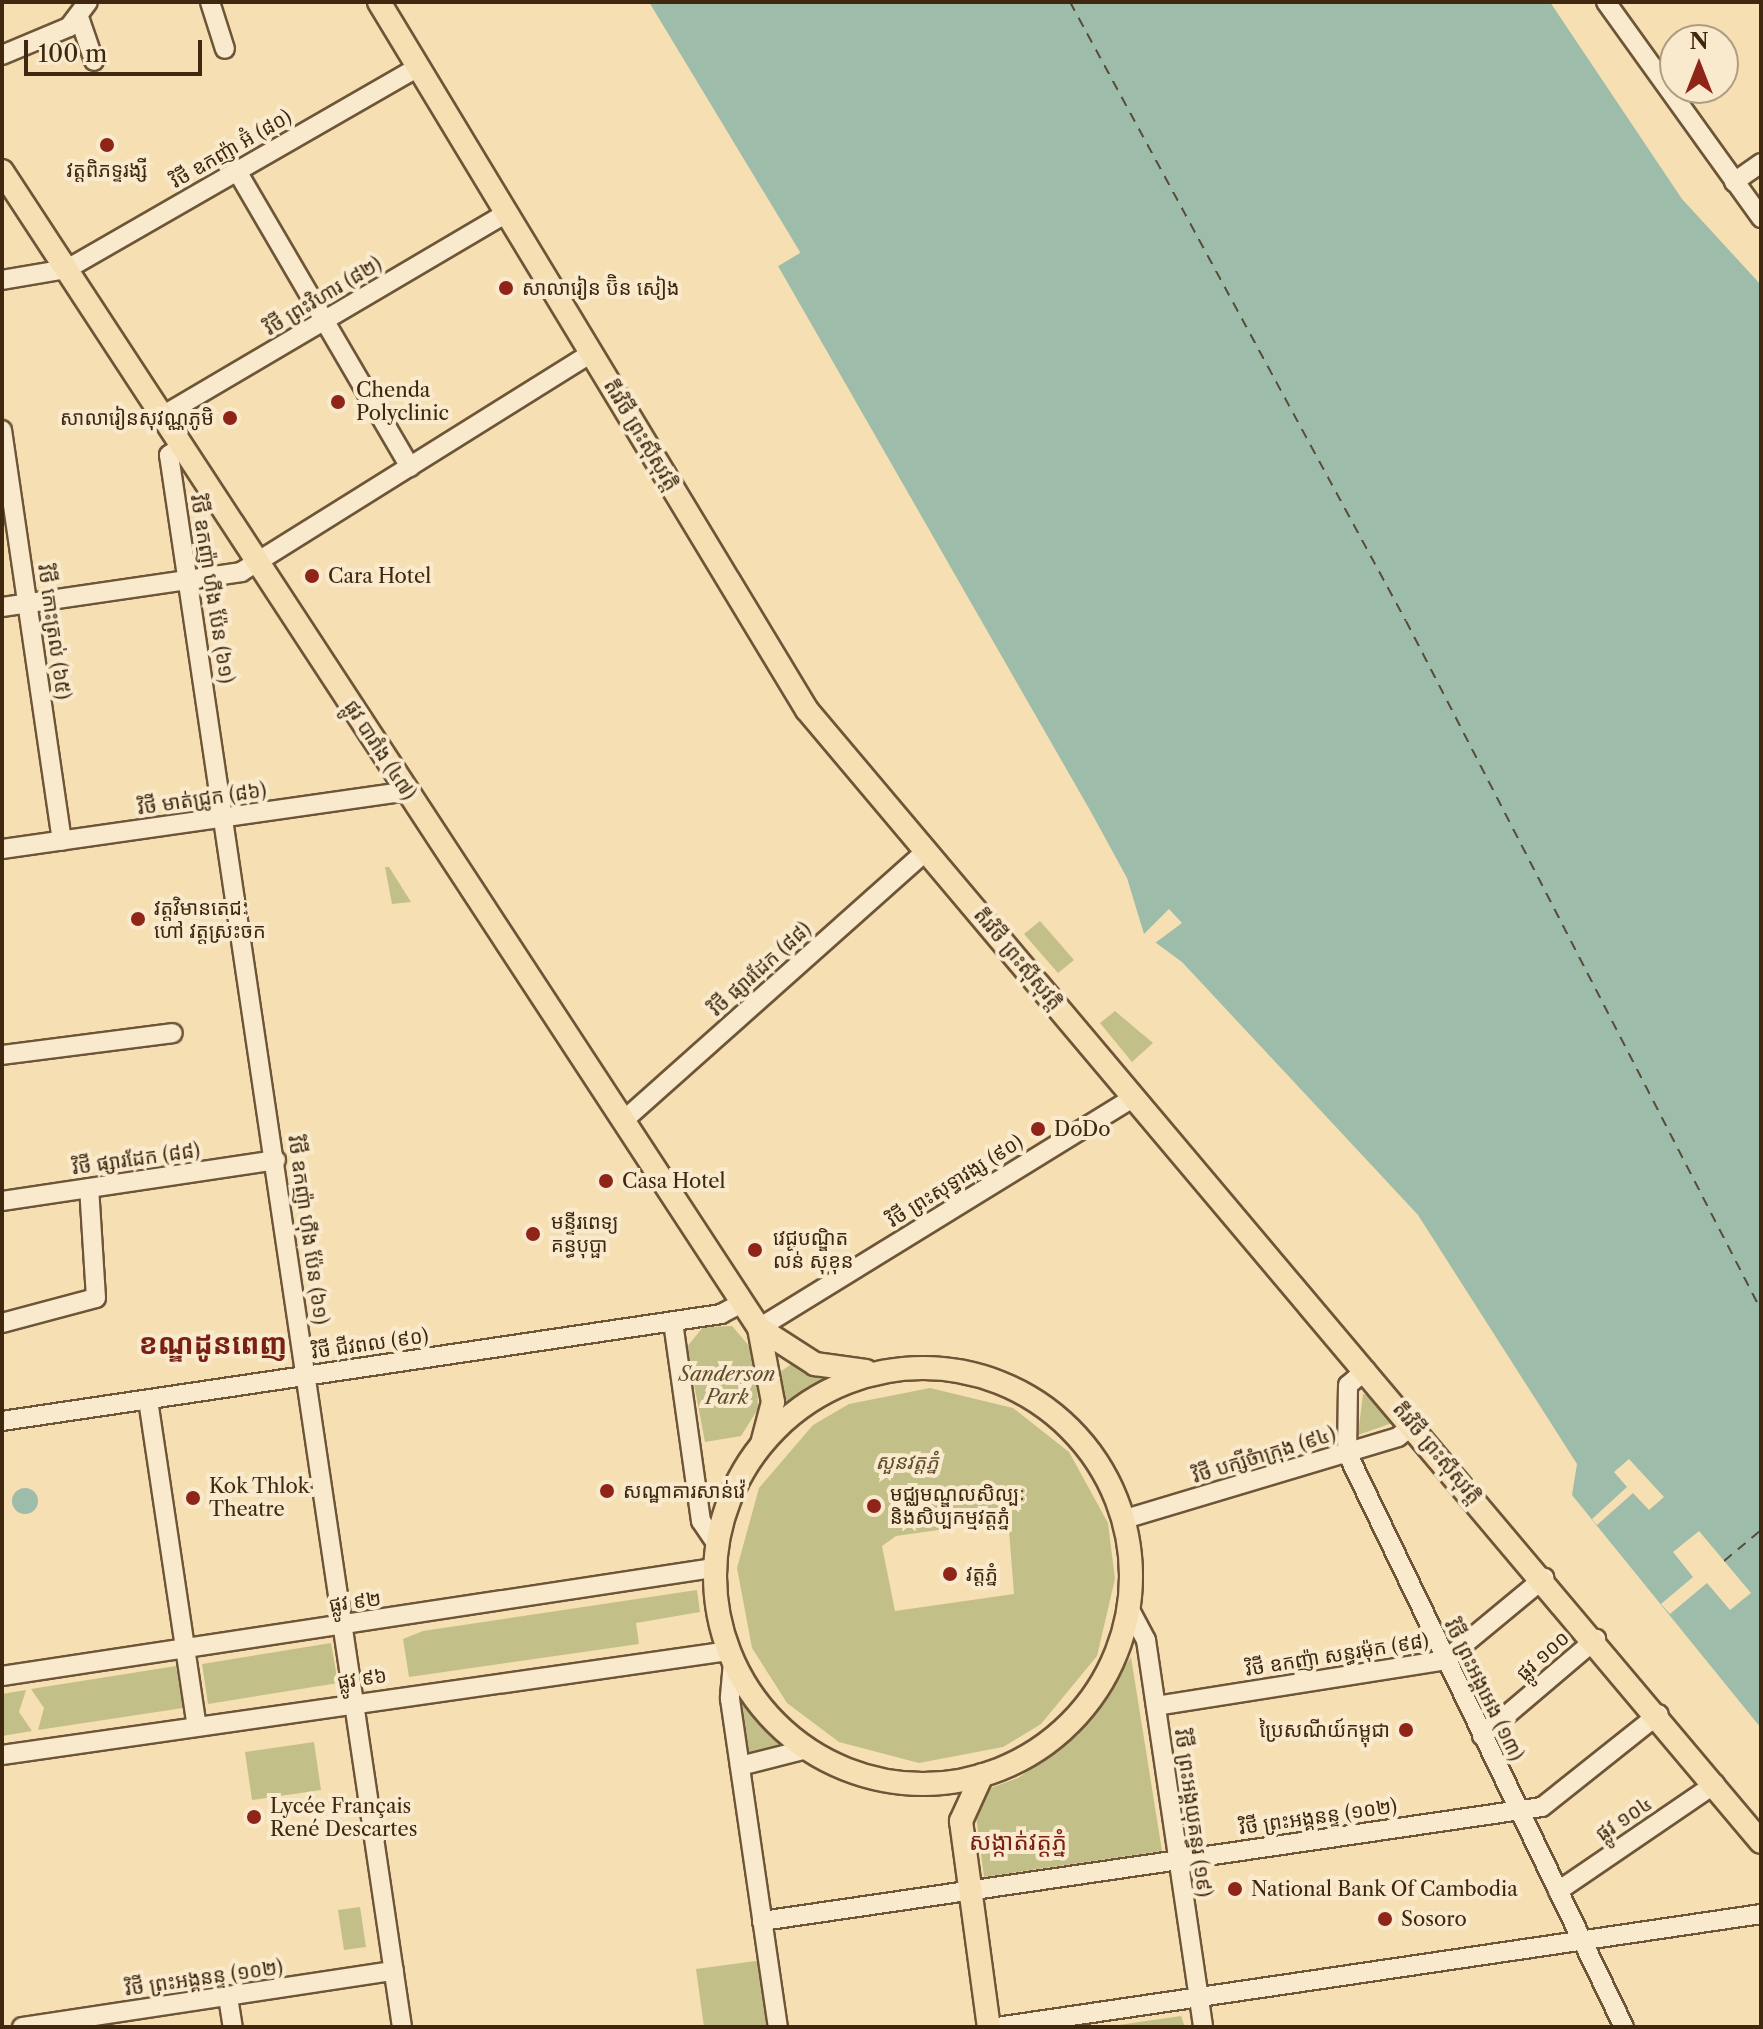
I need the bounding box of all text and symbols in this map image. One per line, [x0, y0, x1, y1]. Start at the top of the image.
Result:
scale bar [28, 24, 206, 74]
north arrow [1659, 24, 1739, 104]
text: N [1689, 28, 1709, 55]
text: 100 m [38, 39, 107, 68]
street label: វិថី ឧកញ៉ា អ៊ំ (៨០) [166, 105, 296, 193]
marker: វត្តពិភទ្ទរង្សី [98, 136, 116, 154]
place label: វត្តពិភទ្ទរង្សី [66, 158, 148, 182]
street label: វិថី ព្រះវិហារ (៨២) [260, 252, 386, 340]
place label: សាលារៀន ប៊ិន សៀង [522, 276, 679, 300]
marker: សាលារៀន ប៊ិន សៀង [497, 279, 515, 297]
street label: តីរវិថី ព្រះស៊ីសុវត្តិ [598, 375, 684, 495]
place label: Chenda Polyclinic [356, 378, 449, 425]
marker: Chenda Polyclinic [327, 391, 349, 413]
place label: សាលារៀនសុវណ្ណភូមិ [60, 406, 214, 430]
marker: សាលារៀនសុវណ្ណភូមិ [221, 409, 239, 427]
street label: វិថី ឧកញ៉ា ហ៊ីង ប៉ែន (៦១) [185, 493, 239, 685]
street label: វិថី កោះត្រល់ (៦៥) [33, 563, 75, 701]
place label: Cara Hotel [328, 564, 431, 588]
marker: Cara Hotel [303, 567, 321, 585]
street label: ផ្លូវ បារាំង (៤៧) [339, 696, 421, 804]
street label: វិថី មាត់ជ្រូក (៨៦) [136, 778, 268, 820]
place label: វត្តវិមានតេជៈ ហៅ វត្តស្រះចក [154, 896, 266, 943]
street label: តីរវិថី ព្រះស៊ីសុវត្តិ [968, 903, 1068, 1015]
marker: វត្តវិមានតេជៈ ហៅ វត្តស្រះចក [129, 910, 147, 928]
street label: វិថី ផ្សារដែក (៨៨) [704, 917, 816, 1021]
place label: DoDo [1054, 1117, 1110, 1141]
marker: DoDo [1029, 1120, 1047, 1138]
street label: វិថី ព្រះសុទ្ធាវង្ស (៩០) [883, 1130, 1027, 1232]
street label: វិថី ឧកញ៉ា ហ៊ីង ប៉ែន (៦១) [283, 1134, 333, 1326]
street label: វិថី ផ្សារដែក (៨៨) [71, 1138, 201, 1180]
place label: Casa Hotel [622, 1169, 726, 1193]
marker: Casa Hotel [597, 1172, 615, 1190]
place label: មន្ទីរពេទ្យ គន្ធបុប្ផា [551, 1210, 619, 1257]
marker: មន្ទីរពេទ្យ គន្ធបុប្ផា [522, 1223, 544, 1245]
place label: វេជ្ជបណ្ឌិត លន់ សុខុន [773, 1226, 854, 1273]
marker: វេជ្ជបណ្ឌិត លន់ សុខុន [744, 1239, 766, 1261]
street label: វិថី ជីវពល (៩០) [310, 1324, 430, 1364]
district label: ខណ្ឌដូនពេញ [139, 1327, 287, 1361]
park label: Sanderson Park [679, 1363, 775, 1410]
street label: តីរវិថី ព្រះស៊ីសុវត្តិ [1387, 1397, 1487, 1509]
street label: វិថី បក្សីចំាក្រុង (៩៤) [1189, 1422, 1339, 1488]
park label: សួនវត្ដភ្នំ [875, 1450, 939, 1474]
place label: Kok Thlok Theatre [209, 1474, 310, 1521]
place label: សណ្ឋាគារសាន់វ៉េ [623, 1479, 746, 1503]
marker: សណ្ឋាគារសាន់វ៉េ [598, 1482, 616, 1500]
place label: មជ្ឈមណ្ឌលសិល្បៈ និងសិប្បកម្មវត្តភ្នំ [890, 1482, 1025, 1529]
marker: Kok Thlok Theatre [184, 1489, 202, 1507]
marker: មជ្ឈមណ្ឌលសិល្បៈ និងសិប្បកម្មវត្តភ្នំ [865, 1497, 883, 1515]
place label: វត្ដភ្នំ [966, 1562, 998, 1586]
marker: វត្ដភ្នំ [941, 1565, 959, 1583]
street label: ផ្លូវ ៩២ [327, 1586, 383, 1618]
street label: វិថី ព្រះអង្គអេង (១៣) [1439, 1615, 1529, 1765]
street label: ផ្លូវ ១០០ [1512, 1626, 1574, 1686]
street label: វិថី ឧកញ៉ា សន្ធរម៉ុក (៩៨) [1244, 1629, 1430, 1681]
street label: ផ្លូវ ៩៦ [336, 1664, 388, 1694]
place label: ប្រៃសណីយ៍កម្ពុជា [1260, 1718, 1390, 1742]
marker: ប្រៃសណីយ៍កម្ពុជា [1397, 1721, 1415, 1739]
street label: វិថី ព្រះអង្គយុគន្ធរ (១៩) [1169, 1728, 1217, 1898]
street label: ផ្លូវ ១០៤ [1591, 1792, 1657, 1846]
place label: Lycée Français René Descartes [270, 1794, 417, 1841]
street label: វិថី ព្រះអង្គនន្ទ (១០២) [1237, 1794, 1399, 1840]
marker: Lycée Français René Descartes [245, 1808, 263, 1826]
district label: សង្កាត់វត្តភ្នំ [969, 1828, 1067, 1856]
place label: National Bank Of Cambodia [1251, 1877, 1518, 1901]
marker: National Bank Of Cambodia [1226, 1880, 1244, 1898]
place label: Sosoro [1401, 1907, 1467, 1931]
marker: Sosoro [1376, 1910, 1394, 1928]
street label: វិថី ព្រះអង្គនន្ទ (១០២) [123, 1955, 285, 2001]

